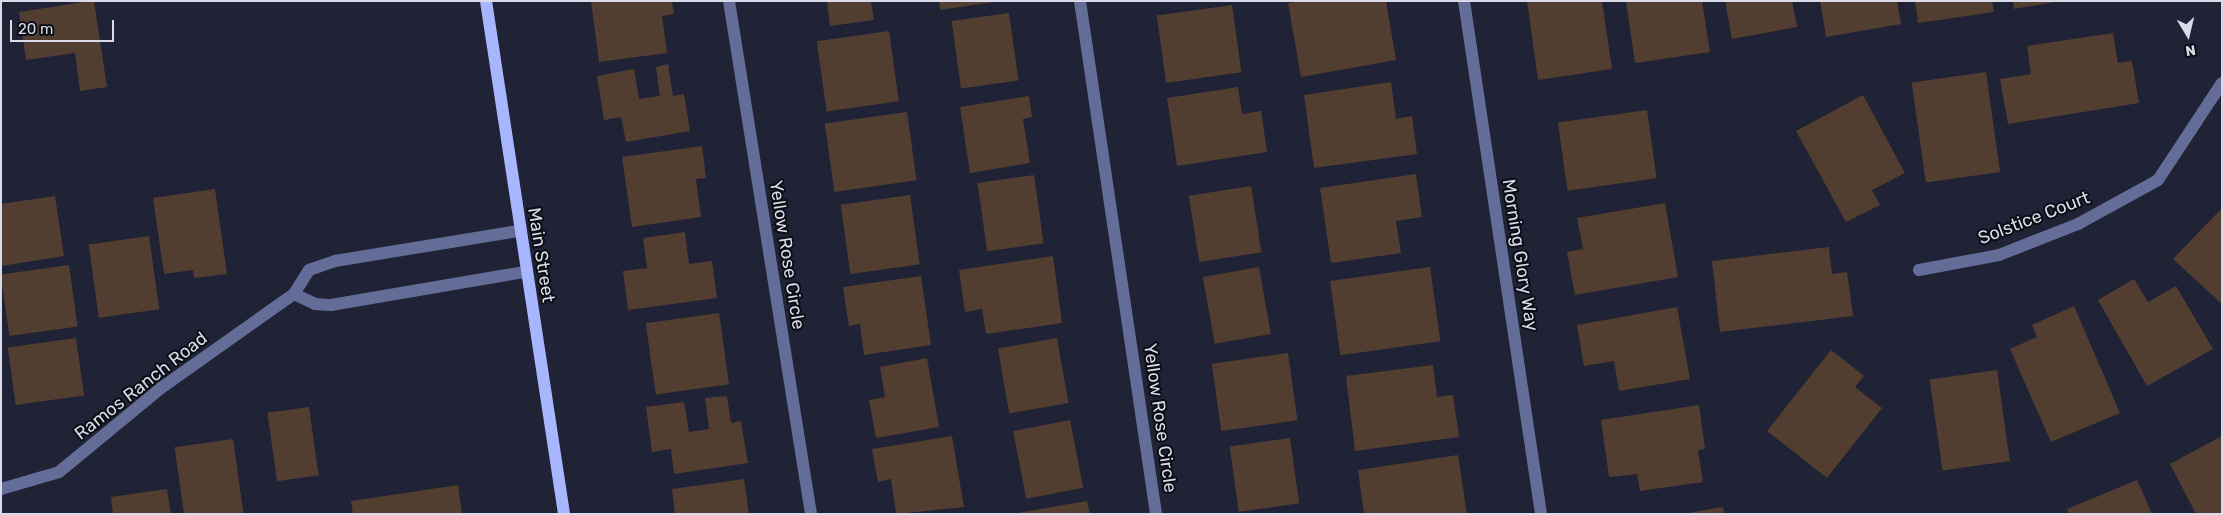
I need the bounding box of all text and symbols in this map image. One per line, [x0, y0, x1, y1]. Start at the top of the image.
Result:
scale bar [12, 10, 116, 42]
north arrow [2163, 10, 2213, 60]
text: 20 m [18, 20, 53, 38]
text: N [2184, 41, 2197, 59]
street label: Morning Glory Way [1497, 177, 1543, 333]
street label: Yellow Rose Circle [765, 179, 809, 331]
street label: Solstice Court [1975, 187, 2093, 249]
street label: Main Street [523, 206, 559, 304]
street label: Ramos Ranch Road [70, 328, 212, 444]
street label: Yellow Rose Circle [1139, 342, 1181, 494]

